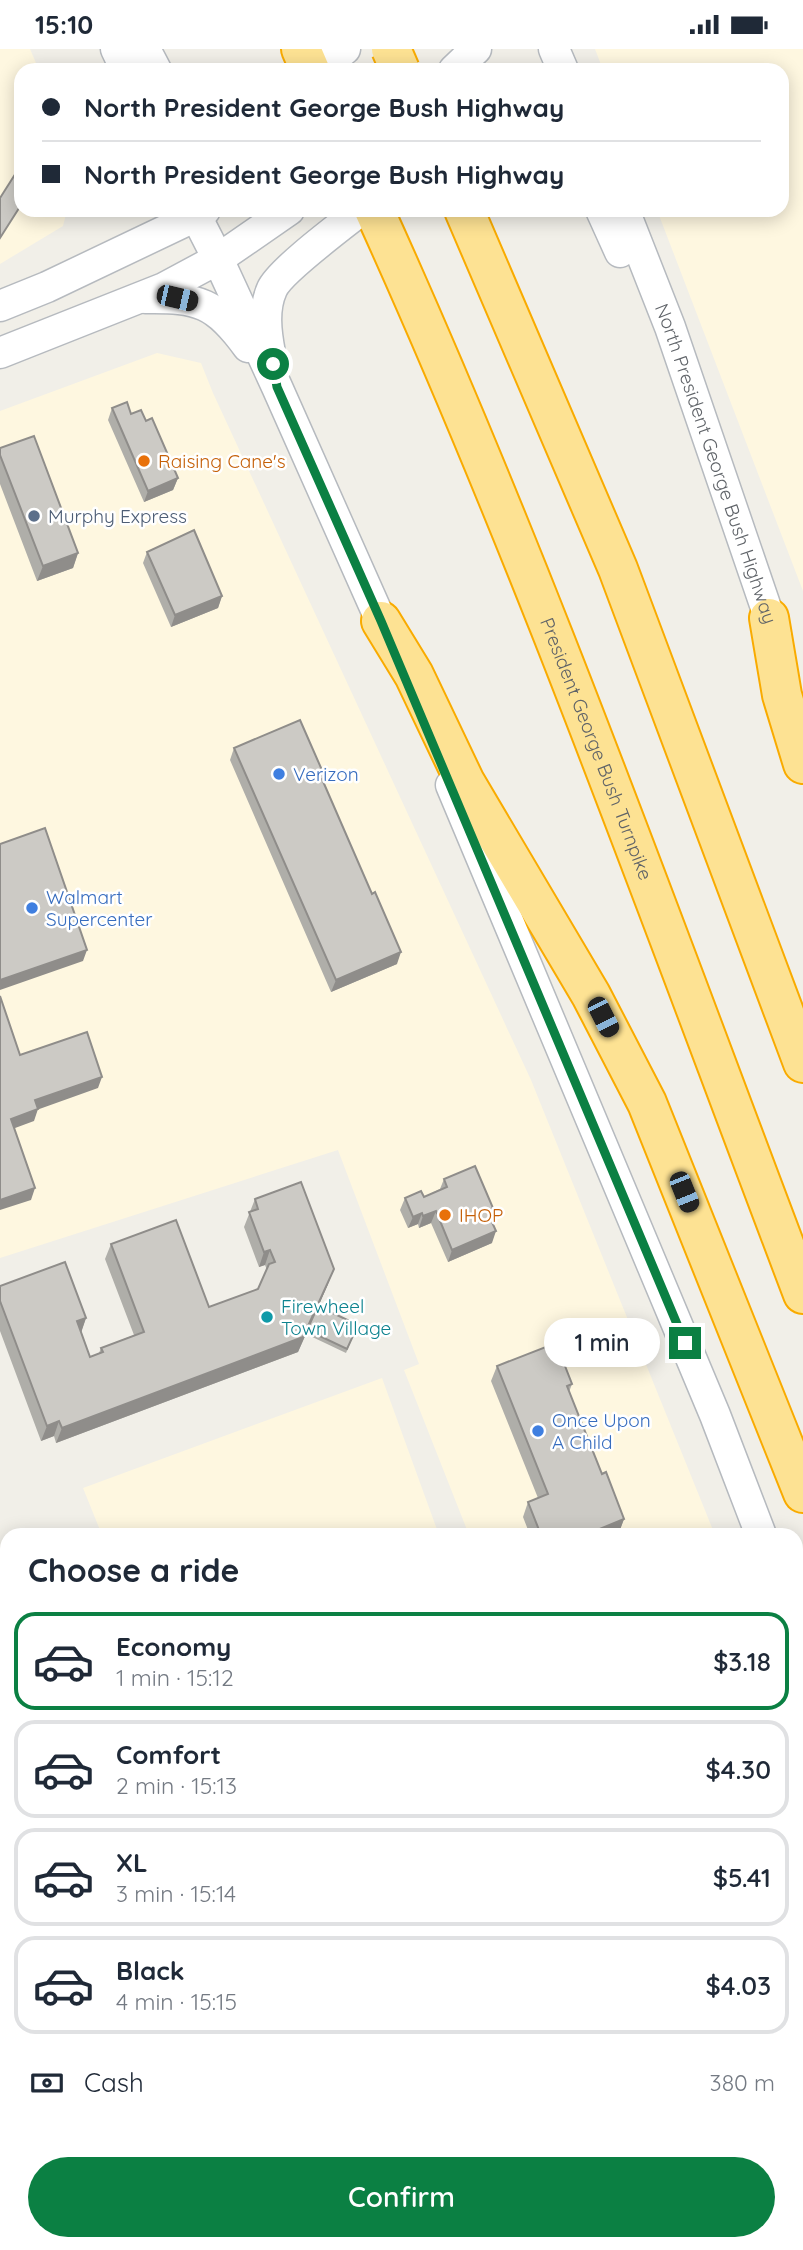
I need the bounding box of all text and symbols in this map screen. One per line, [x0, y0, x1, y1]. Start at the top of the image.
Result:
text: 15:10 [35, 8, 93, 41]
text: North President George Bush Highway [84, 91, 564, 124]
text: North President George Bush Highway [84, 158, 564, 191]
car [155, 283, 200, 313]
street label: North President George Bush Highway [650, 300, 783, 627]
route start [257, 348, 289, 380]
place label: Raising Cane's [158, 449, 286, 473]
marker: Raising Cane's [136, 453, 152, 469]
place label: Murphy Express [48, 504, 187, 528]
marker: Murphy Express [26, 508, 42, 524]
street label: President George Bush Turnpike [535, 614, 658, 883]
place label: Verizon [293, 762, 359, 786]
marker: Verizon [271, 766, 287, 782]
place label: Walmart Supercenter [46, 885, 153, 931]
marker: Walmart Supercenter [24, 900, 40, 916]
car [585, 994, 622, 1040]
car [667, 1169, 702, 1215]
place label: IHOP [459, 1203, 503, 1227]
marker: IHOP [437, 1207, 453, 1223]
place label: Firewheel Town Village [281, 1294, 391, 1340]
marker: Firewheel Town Village [259, 1309, 275, 1325]
callout: 1 min [545, 1319, 660, 1367]
route end [669, 1327, 701, 1359]
text: 1 min [574, 1328, 630, 1357]
place label: Once Upon A Child [552, 1408, 651, 1454]
marker: Once Upon A Child [530, 1423, 546, 1439]
text: Choose a ride [28, 1550, 240, 1590]
icon: car [32, 1630, 95, 1693]
text: Economy [116, 1630, 231, 1663]
text: $3.18 [713, 1645, 771, 1678]
text: 1 min · 15:12 [116, 1663, 234, 1692]
icon: car [32, 1738, 95, 1801]
text: Comfort [116, 1738, 221, 1771]
text: $4.30 [705, 1753, 771, 1786]
text: 2 min · 15:13 [116, 1771, 237, 1800]
icon: car [32, 1846, 95, 1909]
text: XL [116, 1846, 148, 1879]
text: $5.41 [713, 1861, 771, 1894]
text: 3 min · 15:14 [116, 1879, 236, 1908]
icon: car [32, 1954, 95, 2017]
text: Black [116, 1954, 185, 1987]
text: $4.03 [705, 1969, 771, 2002]
text: 4 min · 15:15 [116, 1987, 237, 2016]
icon: cash [28, 2064, 66, 2102]
text: Cash [84, 2066, 144, 2099]
text: 380 m [710, 2068, 775, 2097]
button: Confirm [28, 2157, 775, 2237]

